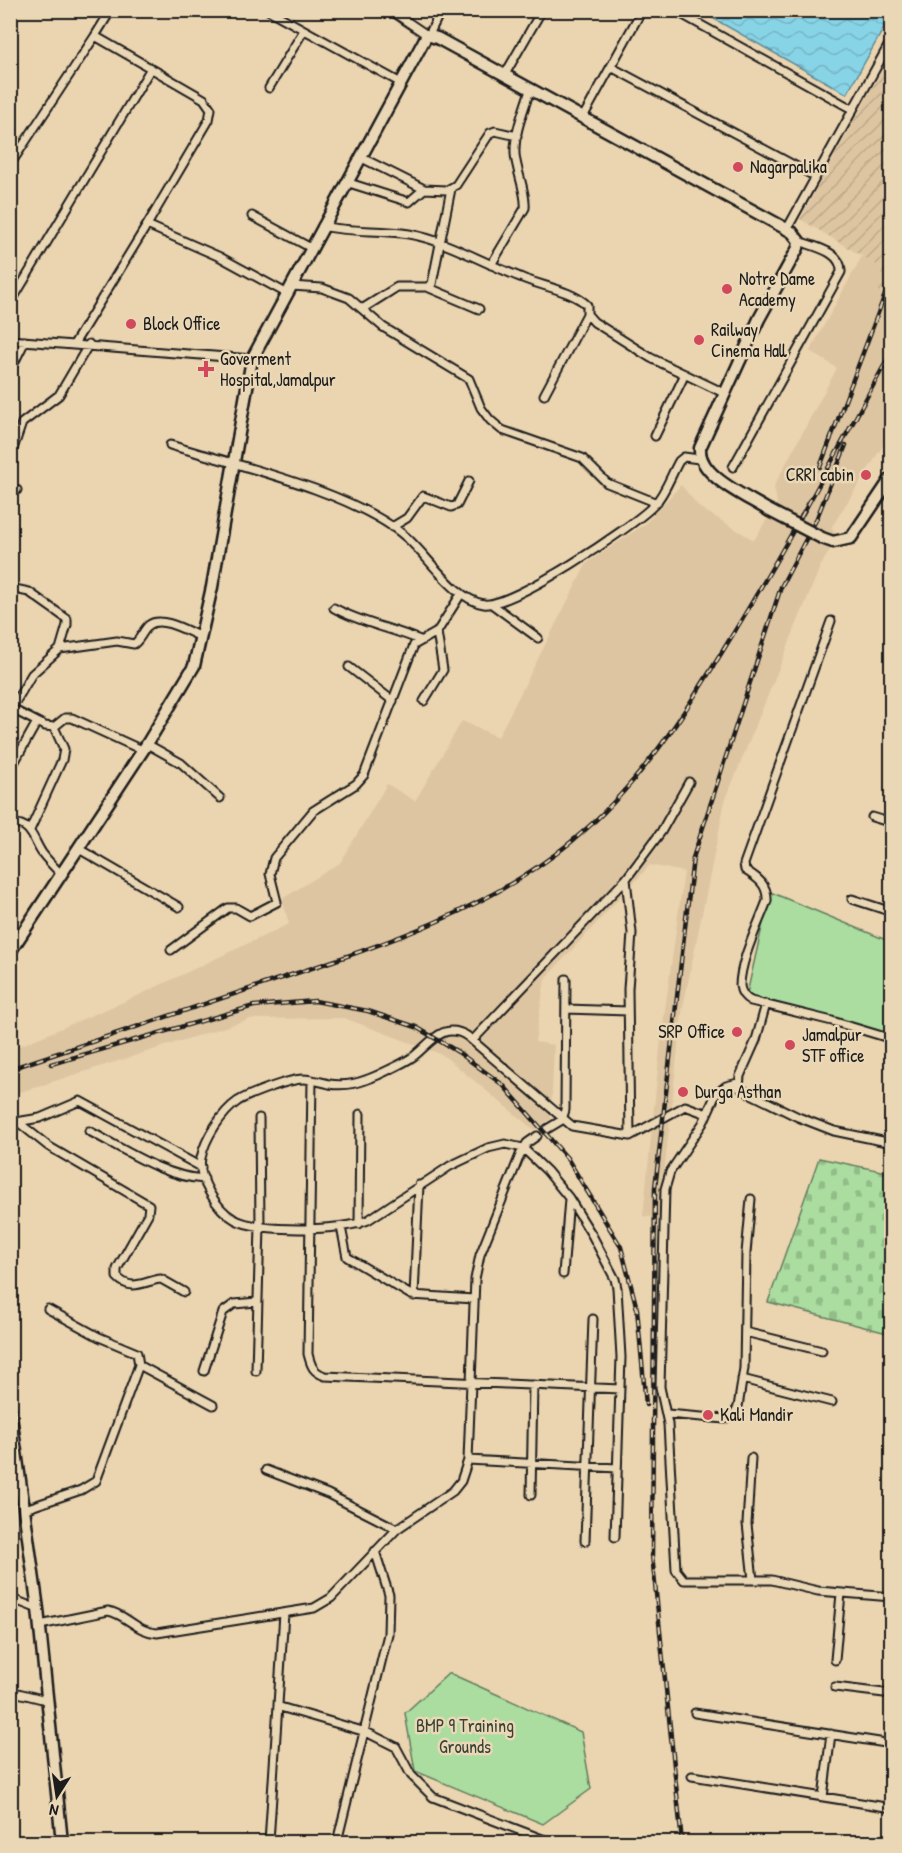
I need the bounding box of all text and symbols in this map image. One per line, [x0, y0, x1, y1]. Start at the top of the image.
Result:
place label: Nagarpalika [750, 154, 827, 179]
marker: Nagarpalika [731, 160, 745, 174]
place label: Notre Dame Academy [739, 266, 815, 312]
marker: Notre Dame Academy [720, 282, 734, 296]
place label: Block Office [143, 311, 220, 336]
marker: Block Office [124, 317, 138, 331]
place label: Railway Cinema Hall [711, 317, 787, 363]
marker: Railway Cinema Hall [692, 333, 706, 347]
place label: Goverment Hospital,Jamalpur [220, 346, 336, 392]
marker: Goverment Hospital,Jamalpur [197, 360, 215, 378]
place label: CRRI cabin [786, 462, 854, 487]
marker: CRRI cabin [859, 468, 873, 482]
place label: SRP Office [658, 1019, 725, 1044]
place label: Jamalpur STF office [802, 1022, 864, 1068]
marker: SRP Office [730, 1025, 744, 1039]
marker: Jamalpur STF office [783, 1038, 797, 1052]
place label: Durga Asthan [695, 1079, 782, 1104]
marker: Durga Asthan [676, 1085, 690, 1099]
place label: Kali Mandir [720, 1402, 793, 1427]
marker: Kali Mandir [701, 1408, 715, 1422]
park label: BMP 9 Training Grounds [416, 1713, 514, 1759]
north arrow [27, 1766, 87, 1826]
text: N [47, 1799, 60, 1822]

